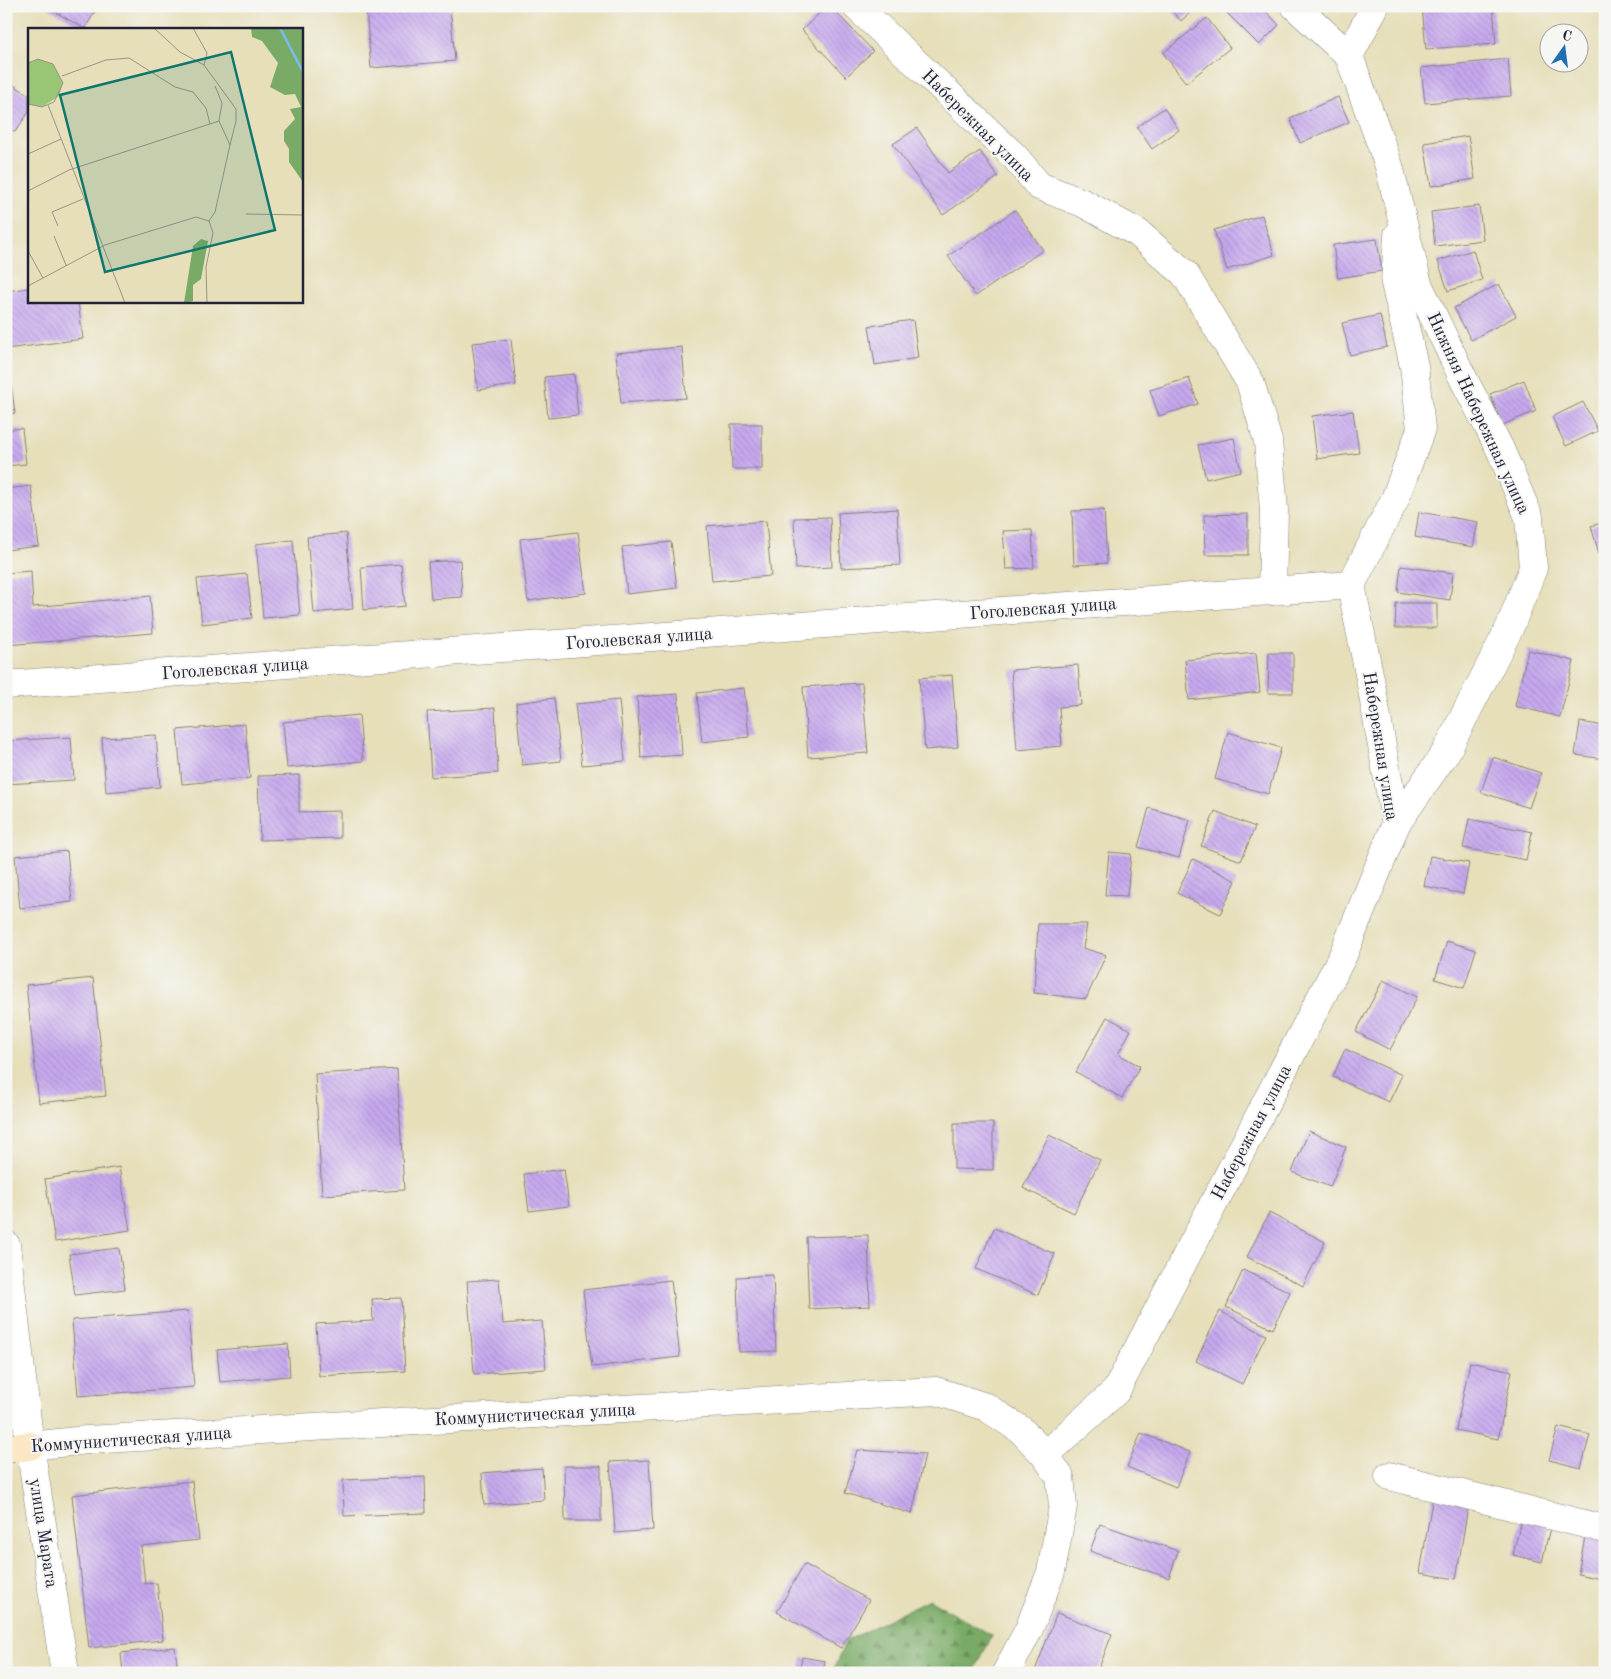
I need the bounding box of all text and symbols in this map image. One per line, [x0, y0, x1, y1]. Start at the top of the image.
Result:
north arrow [1538, 22, 1588, 72]
inset map [28, 28, 302, 302]
text: С [1561, 28, 1573, 44]
street label: Набережная улица [918, 66, 1037, 185]
street label: Нижняя Набережная улица [1423, 310, 1533, 517]
street label: Гоголевская улица [969, 595, 1117, 623]
street label: Гоголевская улица [565, 625, 713, 653]
street label: Гоголевская улица [161, 655, 309, 683]
street label: Набережная улица [1359, 671, 1401, 822]
street label: Набережная улица [1209, 1062, 1295, 1203]
street label: Коммунистическая улица [434, 1401, 636, 1429]
street label: Коммунистическая улица [30, 1424, 232, 1456]
street label: улица Марата [25, 1477, 61, 1589]

